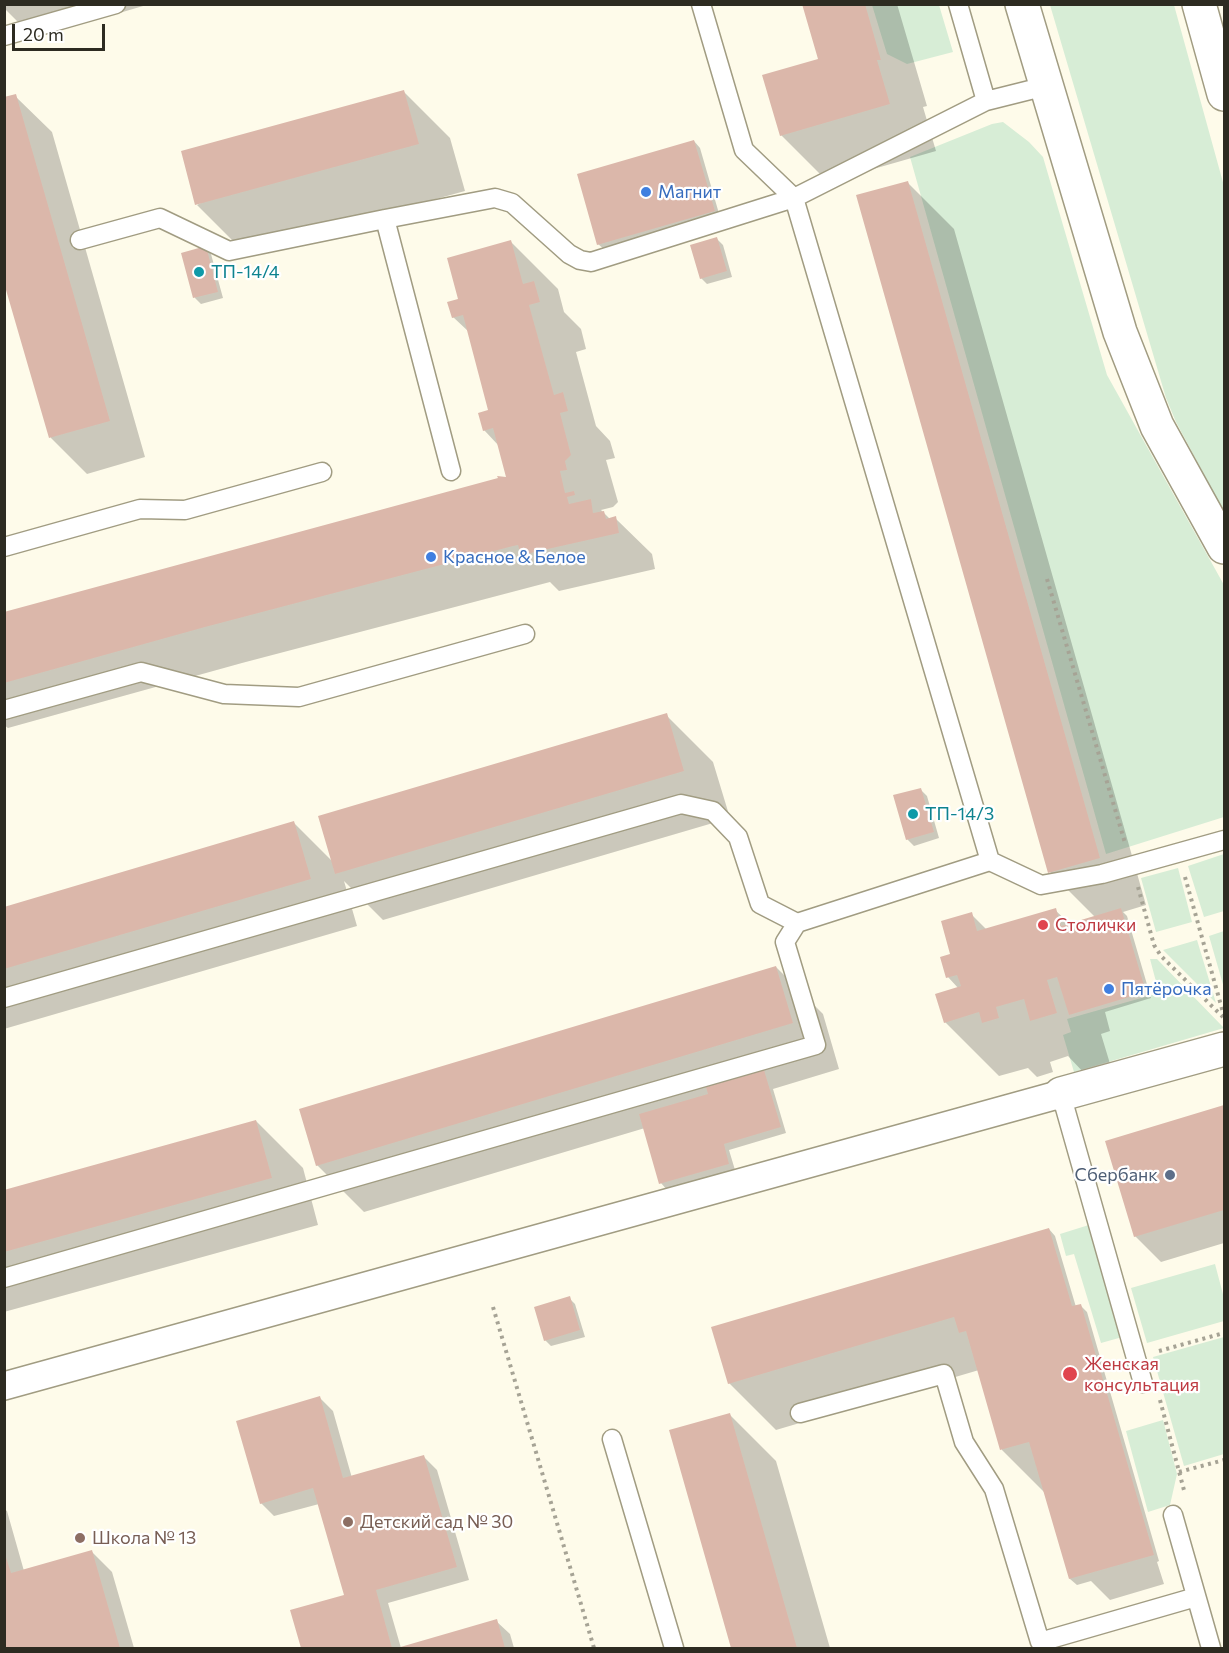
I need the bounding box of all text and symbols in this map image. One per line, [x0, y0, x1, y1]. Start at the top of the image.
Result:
scale bar [15, 12, 108, 50]
text: 20 m [23, 23, 64, 45]
place label: Магнит [658, 181, 721, 203]
marker: Магнит [639, 185, 653, 199]
place label: ТП-14/4 [211, 261, 279, 283]
marker: ТП-14/4 [192, 265, 206, 279]
place label: Красное & Белое [443, 546, 586, 568]
marker: Красное & Белое [424, 550, 438, 564]
place label: ТП-14/3 [925, 803, 994, 825]
marker: ТП-14/3 [906, 807, 920, 821]
place label: Столички [1055, 914, 1136, 936]
marker: Столички [1036, 918, 1050, 932]
place label: Пятёрочка [1121, 978, 1212, 1000]
marker: Пятёрочка [1102, 982, 1116, 996]
place label: Сбербанк [1075, 1164, 1158, 1186]
marker: Сбербанк [1163, 1168, 1177, 1182]
place label: Женская консультация [1084, 1353, 1199, 1396]
marker: Женская консультация [1061, 1365, 1079, 1383]
place label: Детский сад № 30 [360, 1511, 513, 1533]
marker: Детский сад № 30 [341, 1515, 355, 1529]
place label: Школа № 13 [92, 1527, 196, 1549]
marker: Школа № 13 [73, 1531, 87, 1545]

